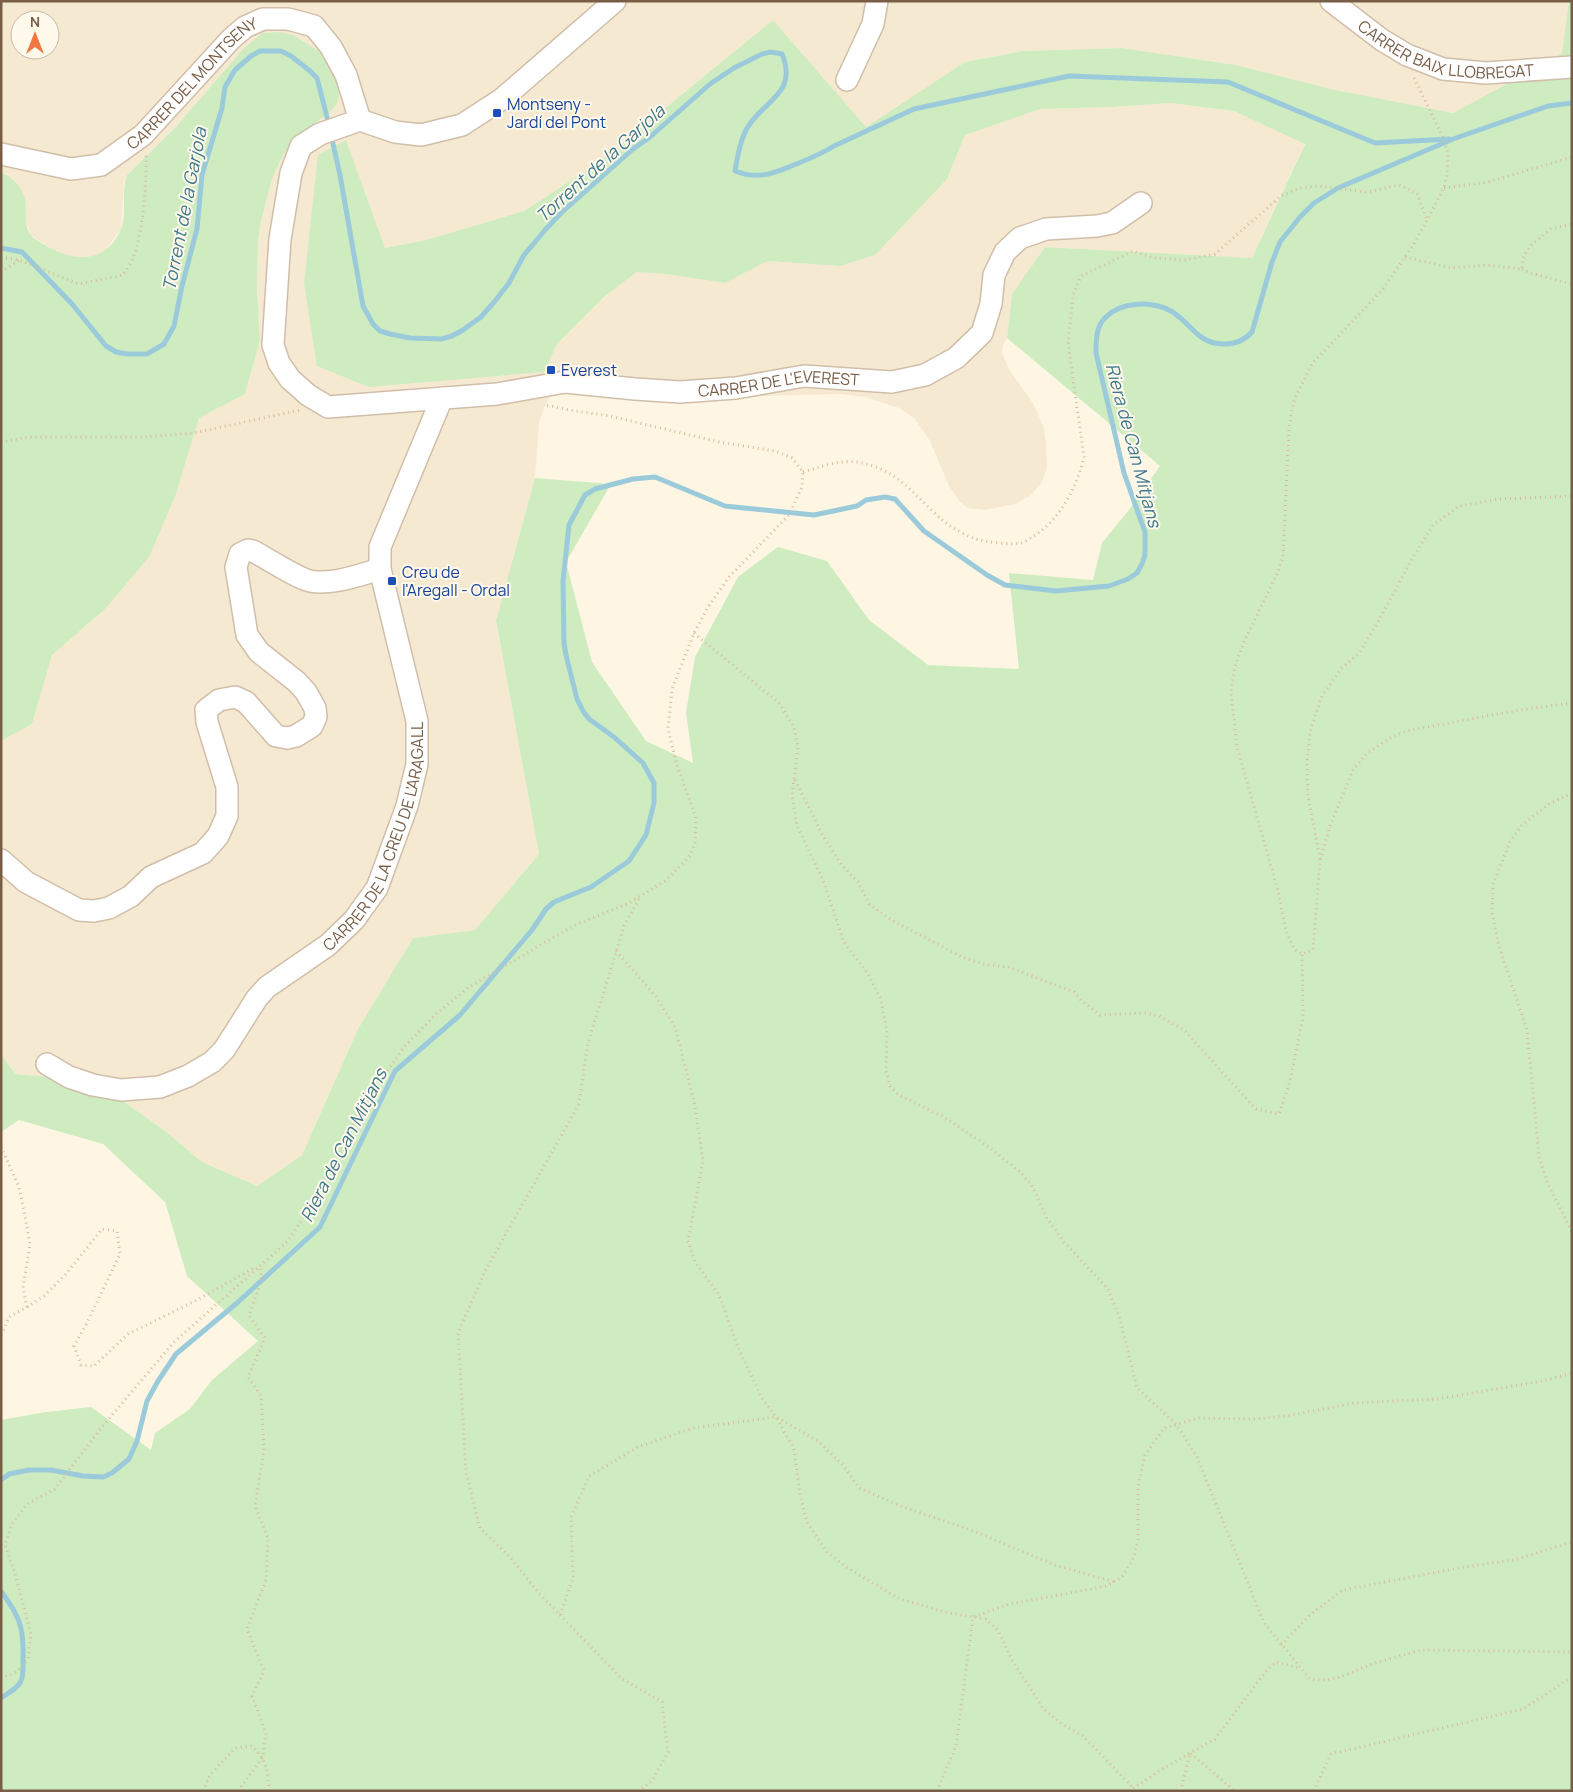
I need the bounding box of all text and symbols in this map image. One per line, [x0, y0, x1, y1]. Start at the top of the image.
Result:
north arrow [10, 10, 60, 60]
text: N [30, 12, 40, 31]
street label: CARRER DEL MONTSENY [122, 12, 261, 154]
street label: CARRER BAIX LLOBREGAT [1354, 15, 1535, 84]
place label: Montseny - Jardí del Pont [507, 93, 606, 133]
water label: Torrent de la Garjola [530, 98, 670, 227]
marker: Montseny - Jardí del Pont [491, 107, 503, 119]
water label: Torrent de la Garjola [156, 124, 212, 293]
place label: Everest [561, 359, 617, 381]
water label: Riera de Can Mitjans [1101, 360, 1168, 531]
marker: Everest [545, 364, 557, 376]
street label: CARRER DE L'EVEREST [697, 365, 861, 402]
place label: Creu de l'Aregall - Ordal [402, 561, 510, 601]
marker: Creu de l'Aregall - Ordal [386, 575, 398, 587]
street label: CARRER DE LA CREU DE L'ARAGALL [318, 722, 429, 956]
water label: Riera de Can Mitjans [294, 1063, 393, 1226]

